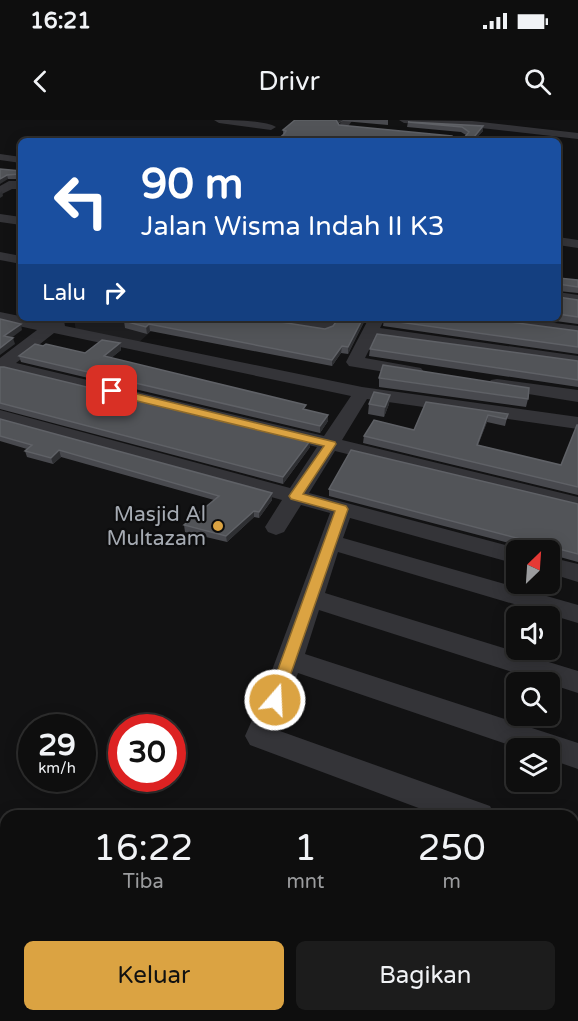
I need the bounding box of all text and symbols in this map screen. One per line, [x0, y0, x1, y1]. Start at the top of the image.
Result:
text: 16:21 [30, 8, 91, 34]
icon: back [24, 65, 57, 98]
text: Drivr [258, 65, 320, 98]
icon: search [521, 65, 554, 98]
text: 90 m [141, 159, 243, 210]
icon: left [42, 162, 120, 240]
text: Jalan Wisma Indah II K3 [141, 210, 445, 243]
icon: right [98, 276, 131, 309]
text: Lalu [42, 280, 86, 306]
pin [86, 365, 137, 416]
icon: arrive [95, 374, 128, 407]
place label: Masjid Al Multazam [107, 502, 206, 551]
marker: Masjid Al Multazam [211, 519, 225, 533]
north arrow [506, 540, 560, 594]
map controls [506, 540, 560, 792]
button: sound [506, 606, 560, 660]
position arrow [243, 668, 307, 732]
button: search [506, 672, 560, 726]
speed limit sign: 30 [108, 714, 186, 792]
text: 29 [38, 727, 76, 764]
button: layers [506, 738, 560, 792]
text: km/h [38, 759, 76, 777]
text: 16:22 [93, 827, 193, 870]
text: 1 [294, 827, 317, 870]
text: 250 [418, 827, 486, 870]
text: Tiba [123, 870, 164, 894]
text: mnt [286, 870, 324, 894]
text: m [443, 870, 461, 894]
button: Keluar [24, 941, 284, 1010]
button: Bagikan [296, 941, 555, 1010]

